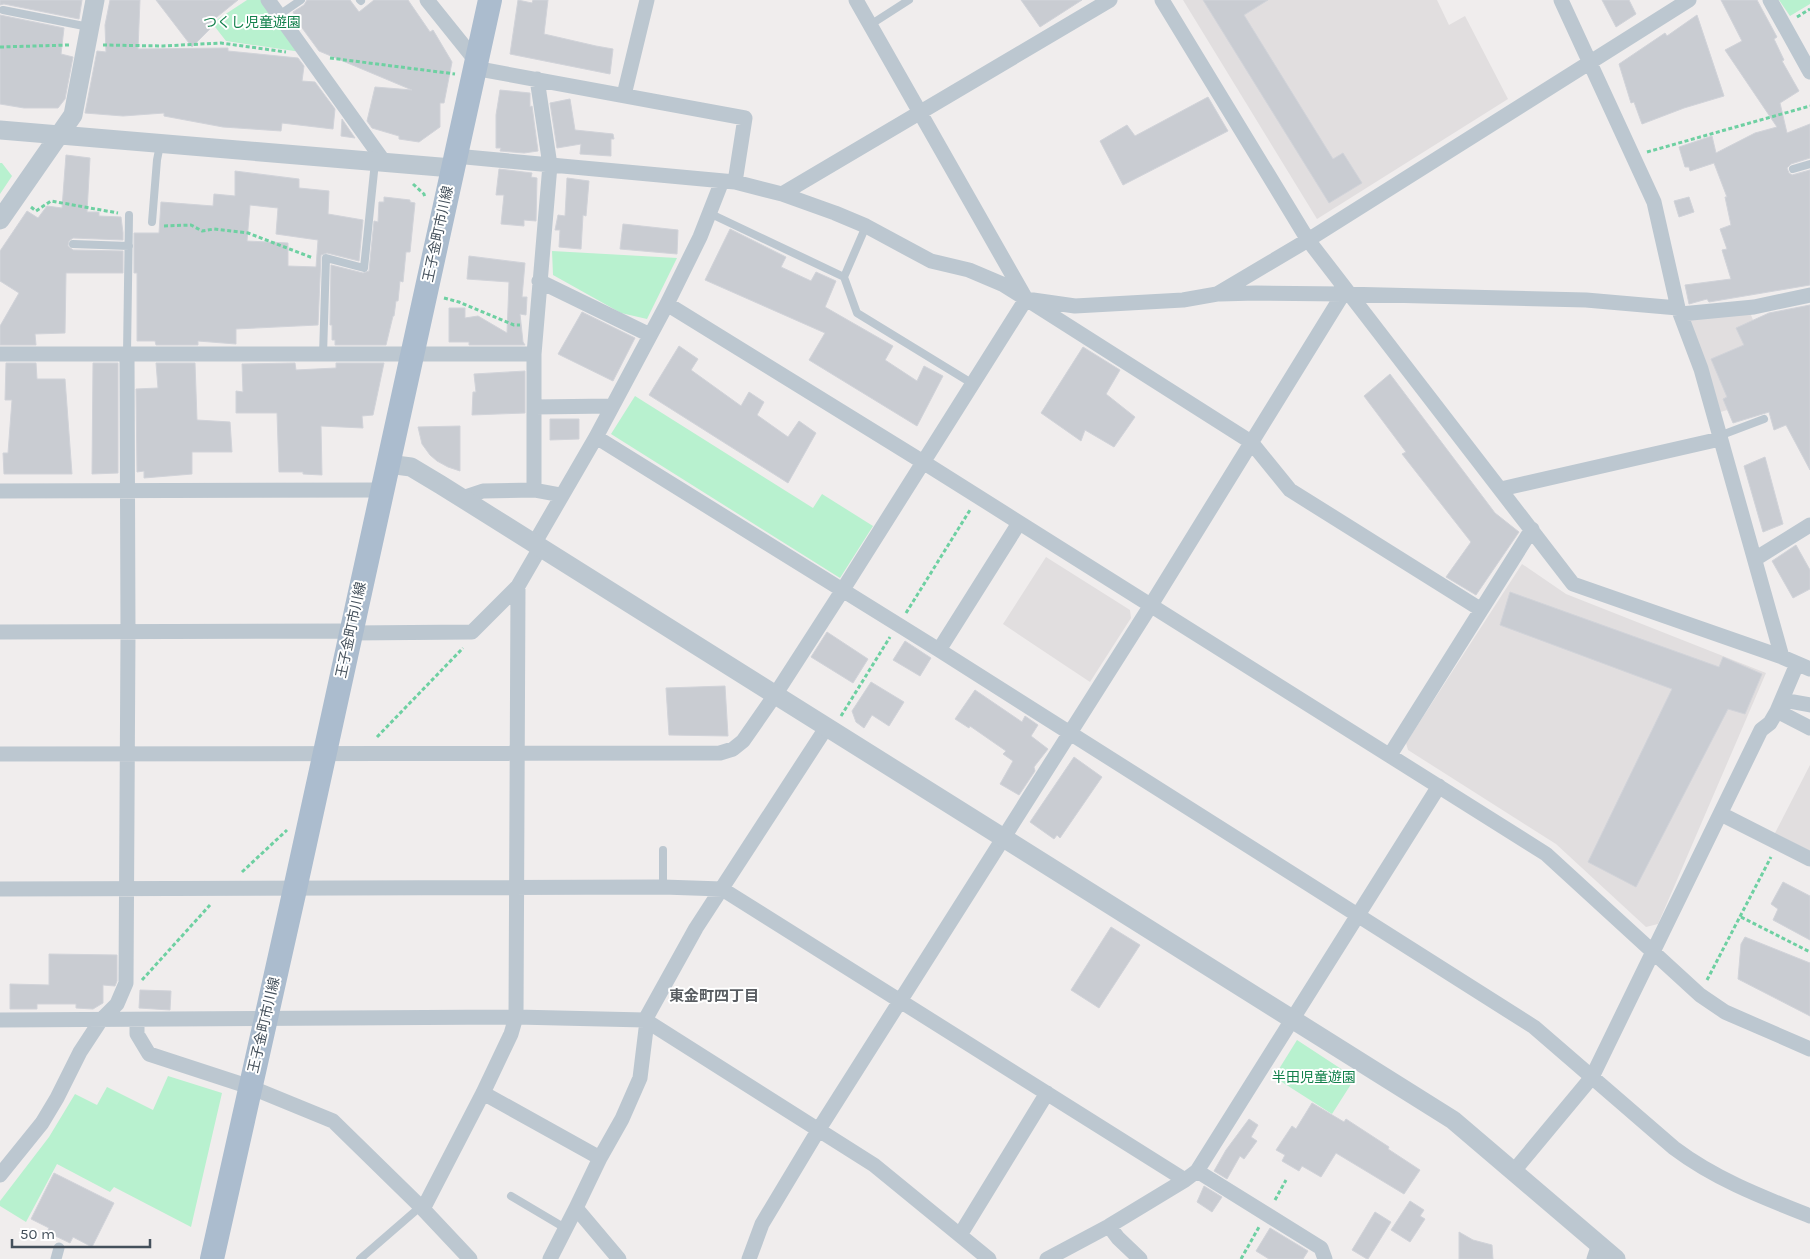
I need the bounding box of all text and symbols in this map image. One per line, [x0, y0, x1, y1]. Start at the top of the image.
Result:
park label: つくし児童遊園 [203, 14, 301, 31]
street label: 王子金町市川線 [419, 184, 457, 284]
street label: 王子金町市川線 [332, 580, 370, 680]
street label: 王子金町市川線 [245, 975, 283, 1075]
district label: 東金町四丁目 [669, 987, 759, 1005]
park label: 半田児童遊園 [1272, 1069, 1356, 1086]
scale bar [12, 1216, 150, 1248]
text: 50 m [20, 1225, 55, 1243]

